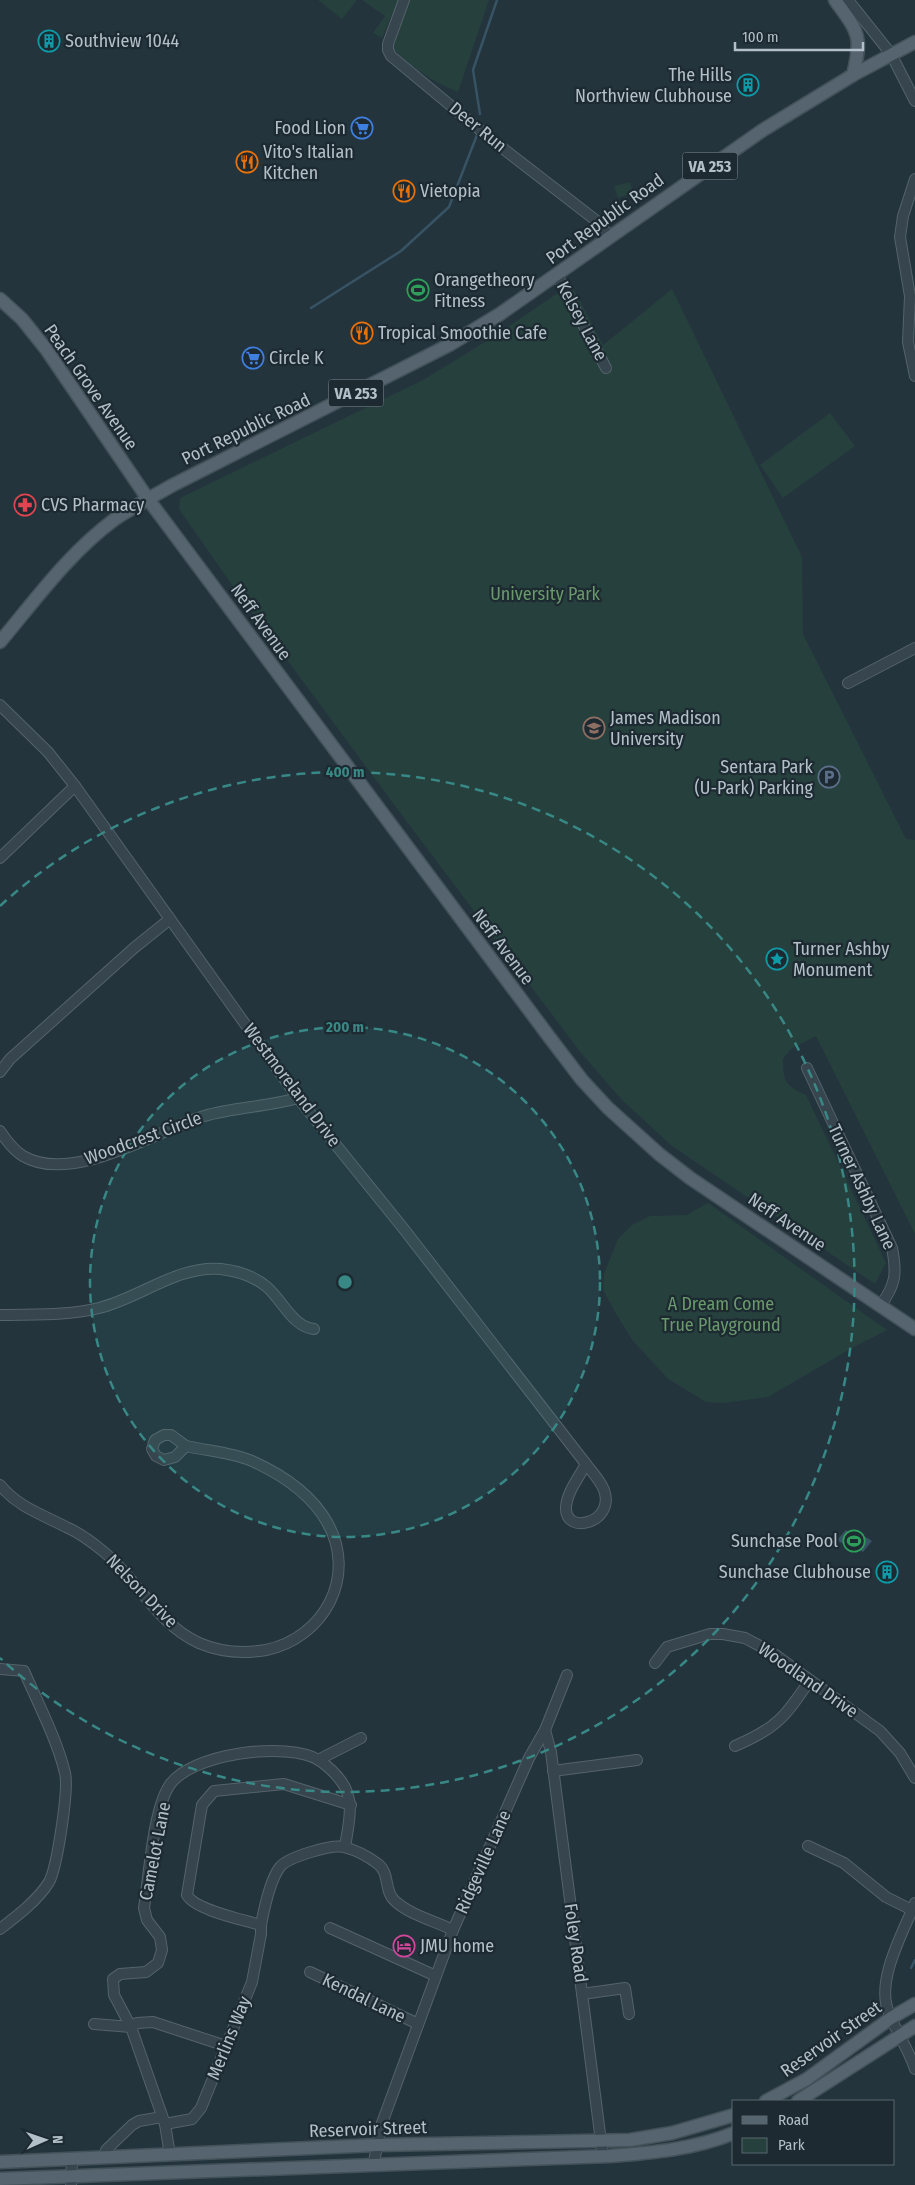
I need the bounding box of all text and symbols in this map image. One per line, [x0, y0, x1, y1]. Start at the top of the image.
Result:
scale bar [735, 20, 862, 52]
text: 100 m [742, 28, 779, 46]
building icon: Southview 1044 [37, 29, 61, 53]
place label: Southview 1044 [65, 30, 180, 52]
place label: The Hills Northview Clubhouse [575, 64, 732, 107]
building icon: The Hills Northview Clubhouse [736, 73, 760, 97]
street label: Deer Run [445, 97, 511, 157]
supermarket icon: Food Lion [350, 116, 374, 140]
place label: Food Lion [274, 117, 346, 139]
place label: Vito's Italian Kitchen [263, 141, 354, 184]
restaurant icon: Vito's Italian Kitchen [235, 150, 259, 174]
road number: VA 253 [682, 153, 738, 180]
street label: Port Republic Road [542, 169, 668, 269]
restaurant icon: Vietopia [392, 179, 416, 203]
place label: Vietopia [420, 180, 481, 202]
place label: Orangetheory Fitness [434, 269, 534, 312]
sports icon: Orangetheory Fitness [406, 278, 430, 302]
street label: Kelsey Lane [552, 278, 612, 365]
street label: Peach Grove Avenue [39, 320, 143, 454]
restaurant icon: Tropical Smoothie Cafe [350, 321, 374, 345]
place label: Tropical Smoothie Cafe [378, 322, 547, 344]
supermarket icon: Circle K [241, 346, 265, 370]
place label: Circle K [269, 347, 324, 369]
road number: VA 253 [328, 379, 384, 406]
street label: Port Republic Road [178, 388, 314, 470]
pharmacy icon: CVS Pharmacy [13, 493, 37, 517]
place label: CVS Pharmacy [41, 494, 144, 516]
street label: Neff Avenue [226, 579, 296, 665]
park label: University Park [490, 583, 600, 605]
place label: James Madison University [610, 707, 721, 750]
school or university icon: James Madison University [582, 716, 606, 740]
place label: Sentara Park (U-Park) Parking [695, 756, 814, 799]
text: 400 m [326, 763, 364, 781]
parking icon: Sentara Park (U-Park) Parking [817, 765, 841, 789]
street label: Neff Avenue [467, 905, 539, 989]
place label: Turner Ashby Monument [793, 938, 889, 981]
place icon: Turner Ashby Monument [765, 947, 789, 971]
text: 200 m [325, 1018, 364, 1036]
street label: Westmoreland Drive [238, 1019, 346, 1151]
street label: Woodcrest Circle [82, 1107, 205, 1169]
street label: Turner Ashby Lane [823, 1121, 901, 1253]
street label: Neff Avenue [744, 1188, 830, 1256]
centre of rings [336, 1273, 354, 1291]
park label: A Dream Come True Playground [661, 1293, 781, 1336]
sports icon: Sunchase Pool [842, 1529, 866, 1553]
place label: Sunchase Pool [731, 1530, 838, 1552]
street label: Nelson Drive [102, 1550, 182, 1632]
building icon: Sunchase Clubhouse [875, 1560, 899, 1584]
place label: Sunchase Clubhouse [719, 1561, 871, 1583]
street label: Woodland Drive [754, 1637, 862, 1723]
street label: Camelot Lane [135, 1800, 175, 1902]
street label: Ridgeville Lane [450, 1807, 516, 1917]
street label: Foley Road [560, 1902, 592, 1984]
hotel icon: JMU home [392, 1934, 416, 1958]
place label: JMU home [420, 1935, 494, 1957]
street label: Kendal Lane [319, 1968, 409, 2028]
street label: Merlins Way [202, 1993, 256, 2083]
street label: Reservoir Street [776, 1996, 886, 2082]
legend [732, 2100, 895, 2165]
text: Road [778, 2111, 809, 2129]
north arrow [20, 2115, 70, 2165]
street label: Reservoir Street [309, 2116, 427, 2142]
text: N [49, 2135, 66, 2144]
text: Park [778, 2136, 805, 2154]

